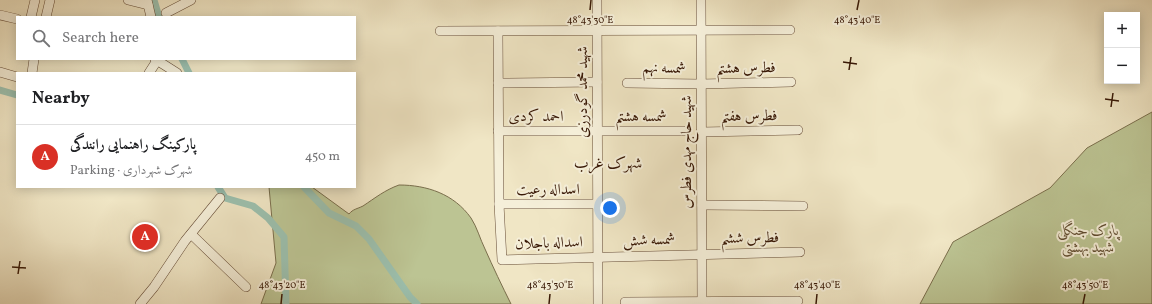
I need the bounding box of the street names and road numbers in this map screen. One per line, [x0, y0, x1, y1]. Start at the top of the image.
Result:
street label: شهید محمد گودرزی [573, 46, 594, 138]
street label: شمسه نهم [642, 58, 686, 82]
street label: فطرس هشتم [716, 58, 776, 83]
street label: شهید حاج مهدی فطرس [677, 95, 699, 209]
street label: فطرس هفتم [721, 106, 778, 131]
street label: احمد کردی [508, 107, 564, 128]
street label: شمسه هشتم [615, 107, 667, 131]
street label: اسداله رعیت [516, 180, 580, 201]
street label: فطرس ششم [721, 228, 779, 253]
street label: شمسه شش [622, 230, 676, 252]
street label: اسداله باجلان [515, 232, 583, 256]

